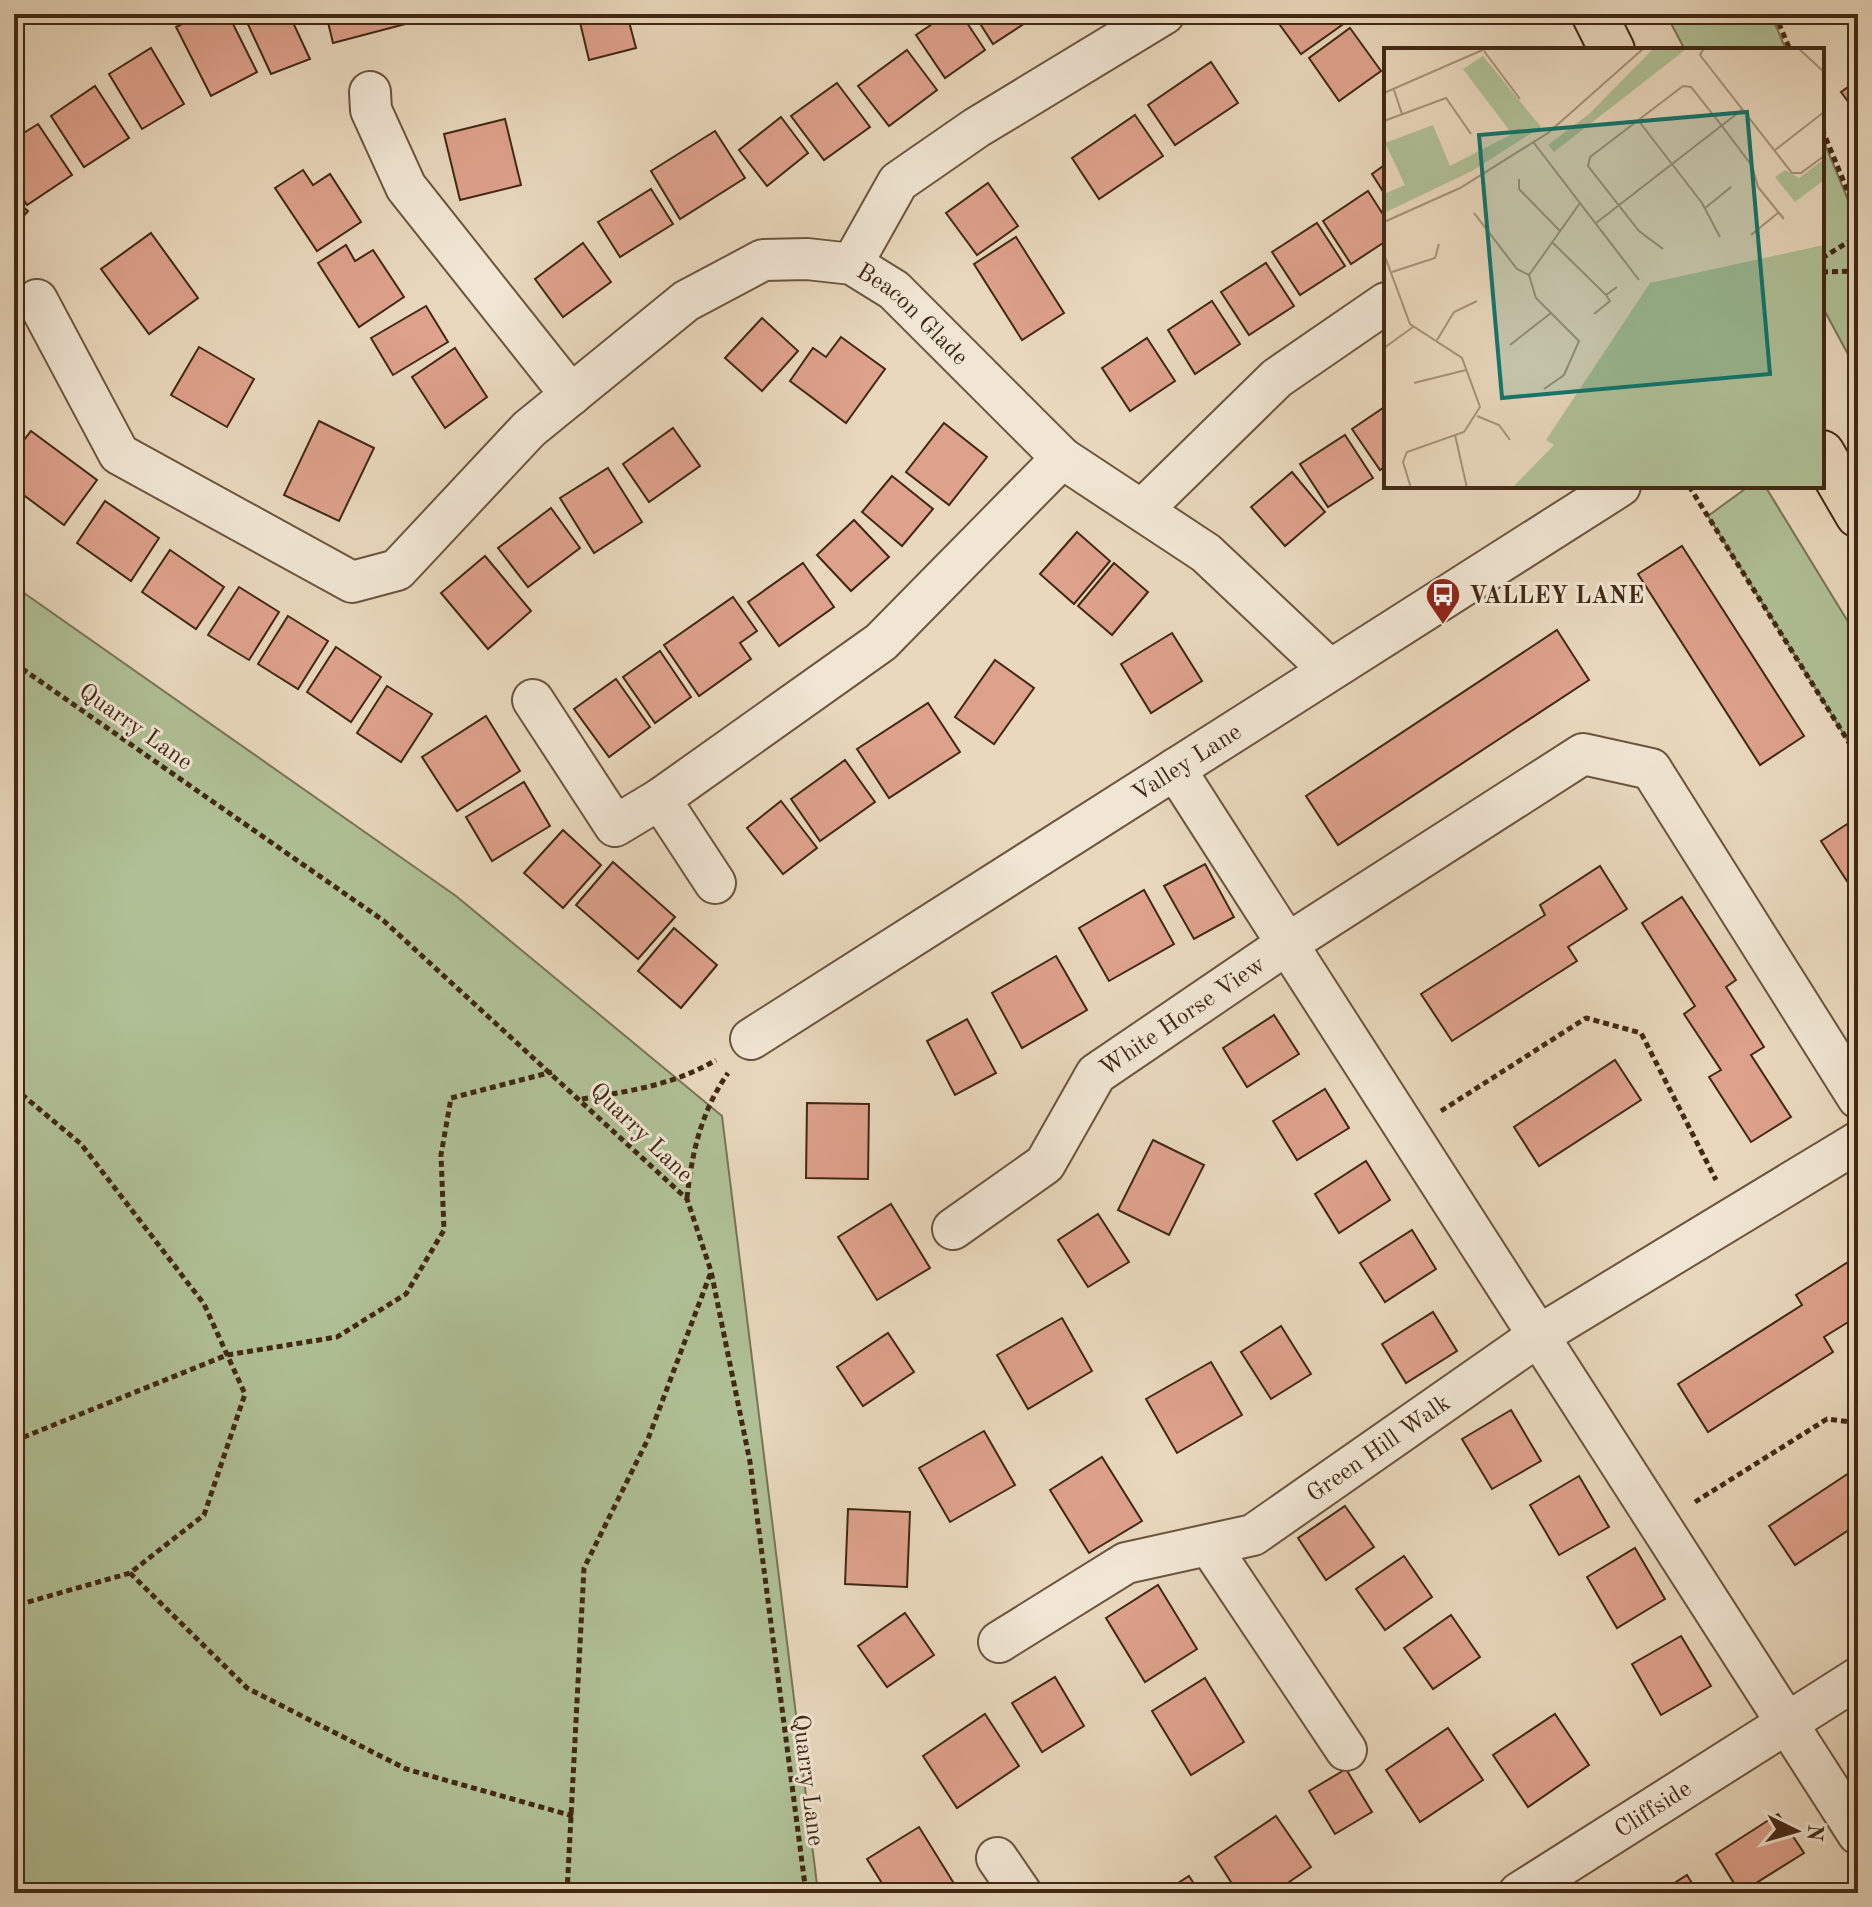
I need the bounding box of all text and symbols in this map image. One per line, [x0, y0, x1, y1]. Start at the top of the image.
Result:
inset map [1384, 48, 1824, 488]
street label: Beacon Glade [852, 260, 972, 371]
bus stop icon: VALLEY LANE [1424, 576, 1462, 626]
place label: VALLEY LANE [1469, 585, 1644, 609]
street label: Quarry Lane [74, 680, 196, 775]
street label: Valley Lane [1129, 720, 1246, 807]
street label: White Horse View [1096, 953, 1270, 1082]
street label: Quarry Lane [585, 1079, 697, 1188]
street label: Green Hill Walk [1303, 1391, 1455, 1507]
street label: Quarry Lane [787, 1713, 827, 1847]
street label: Cliffside [1611, 1777, 1696, 1843]
north arrow [1756, 1791, 1836, 1871]
text: N [1802, 1823, 1826, 1842]

